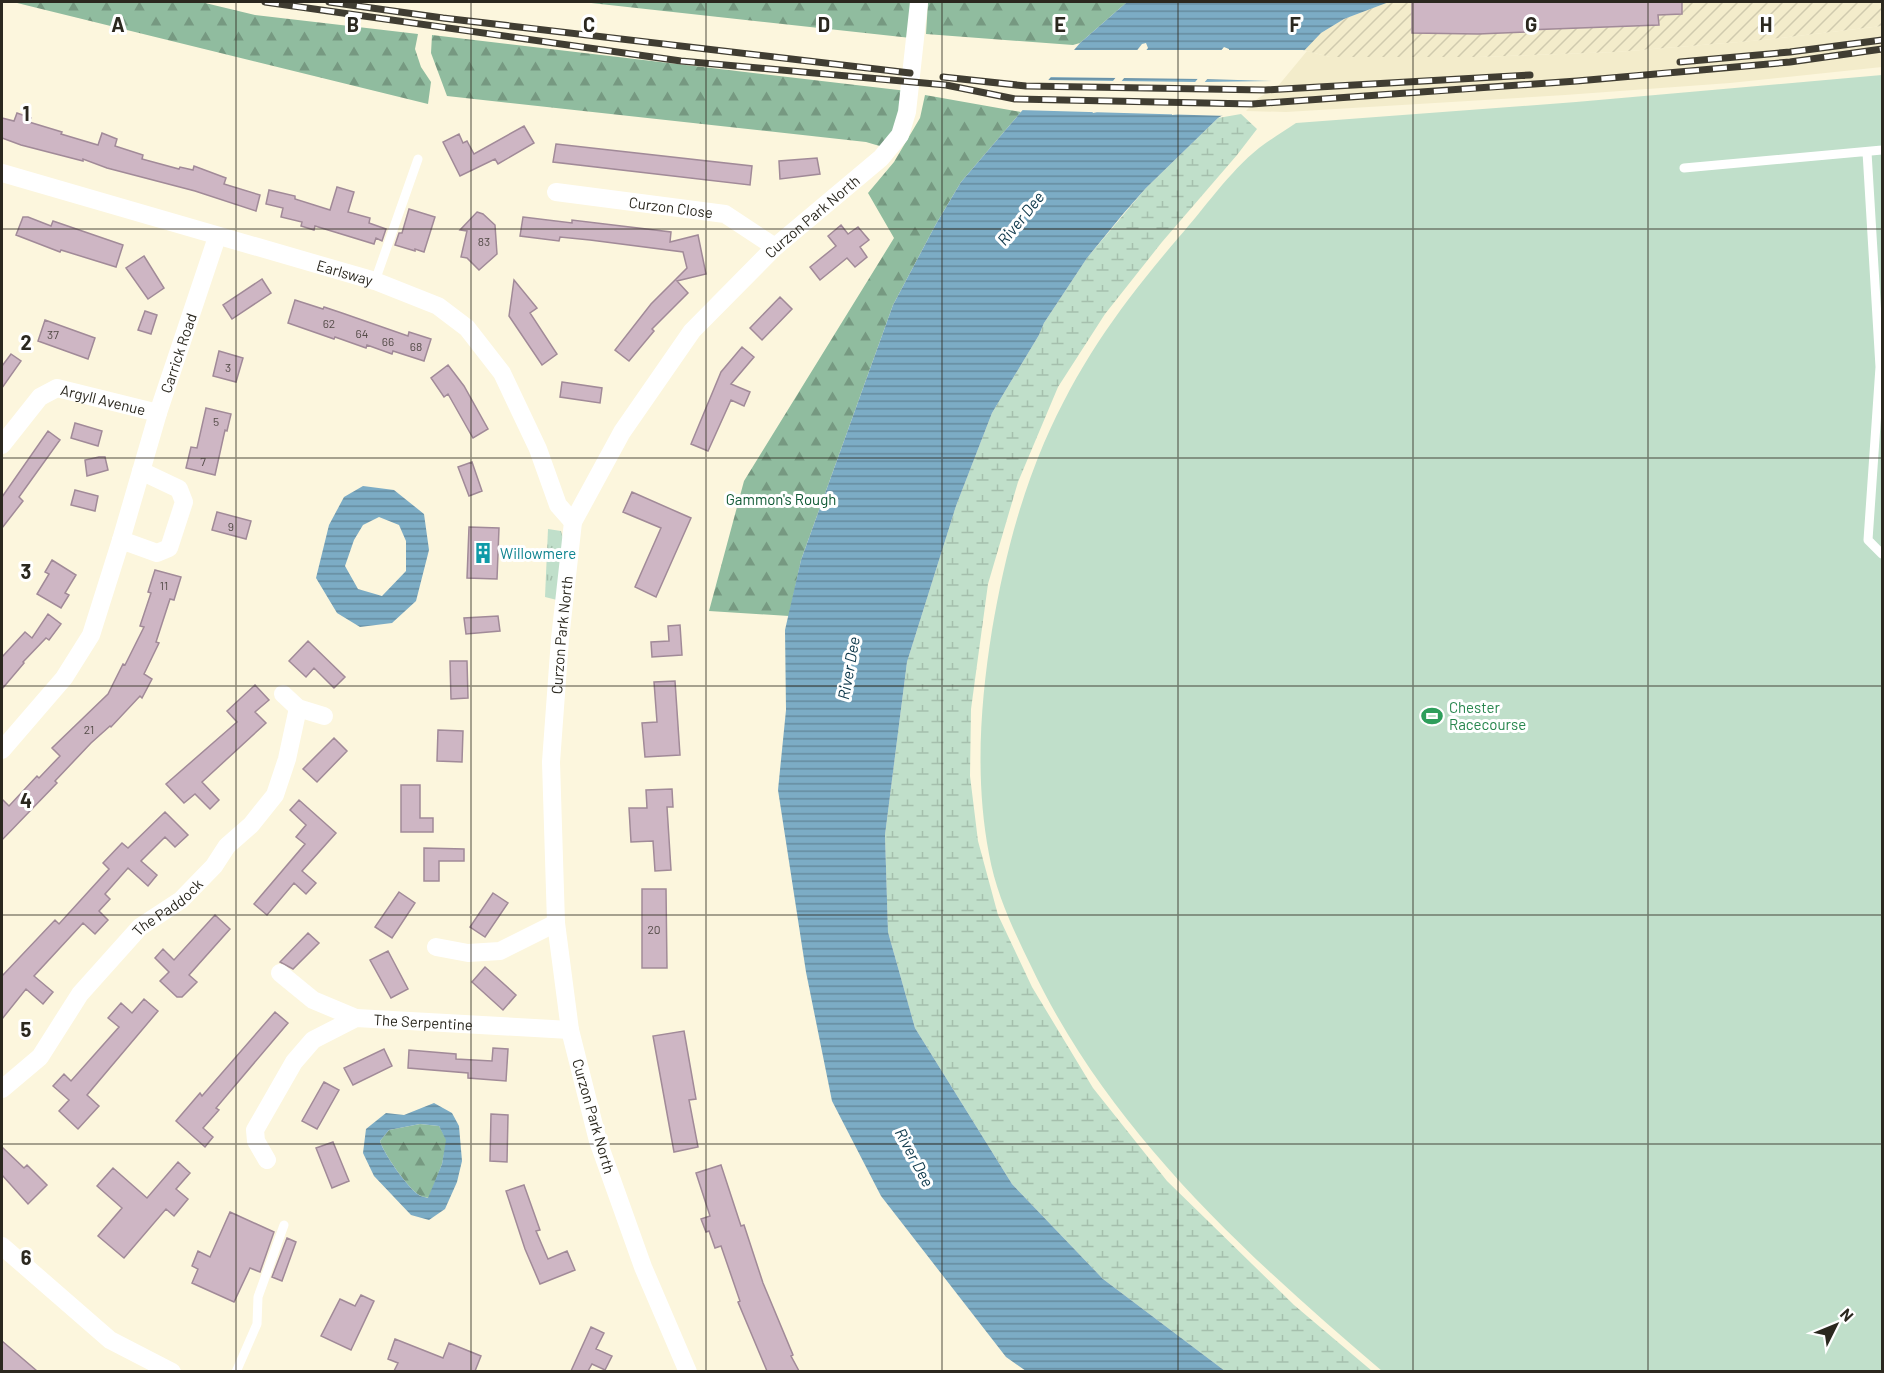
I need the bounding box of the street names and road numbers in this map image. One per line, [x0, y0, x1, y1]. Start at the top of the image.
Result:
street label: Curzon Park North [761, 171, 863, 261]
street label: Curzon Close [628, 193, 714, 221]
street label: Earlsway [315, 256, 375, 289]
street label: Carrick Road [156, 311, 200, 395]
street label: Argyll Avenue [59, 380, 148, 419]
street label: Curzon Park North [547, 575, 576, 695]
street label: The Paddock [128, 874, 206, 939]
street label: The Serpentine [373, 1010, 473, 1034]
street label: Curzon Park North [569, 1057, 619, 1175]

